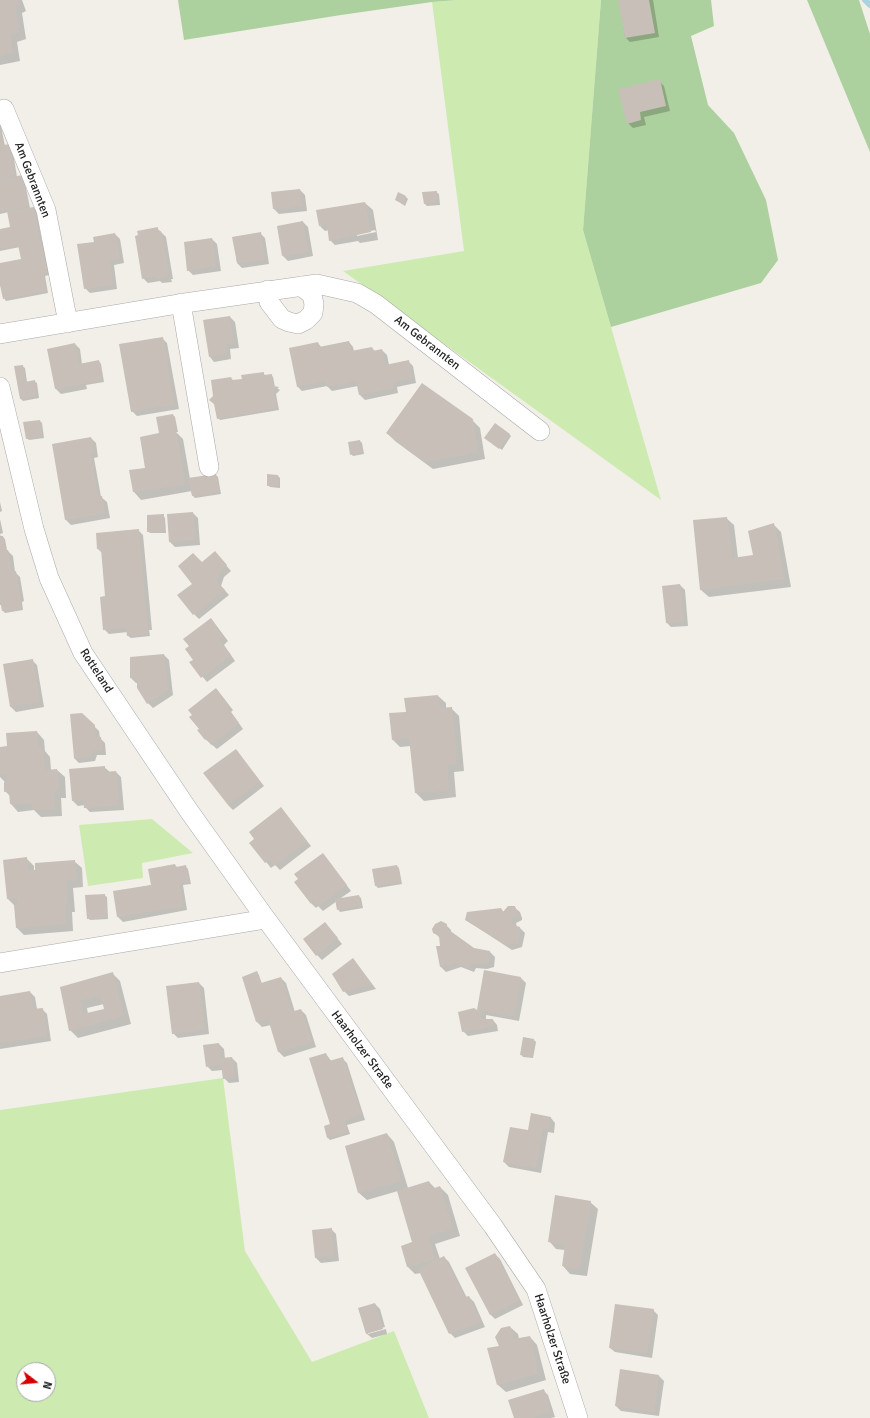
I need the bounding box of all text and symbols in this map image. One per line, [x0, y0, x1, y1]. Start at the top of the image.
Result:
street label: Am Gebrannten [11, 140, 53, 220]
street label: Am Gebrannten [391, 313, 463, 373]
street label: Rotteland [76, 646, 116, 696]
street label: Haarholzer Straße [328, 1008, 396, 1092]
street label: Haarholzer Straße [531, 1292, 573, 1386]
north arrow [16, 1362, 56, 1402]
text: N [40, 1380, 54, 1391]

